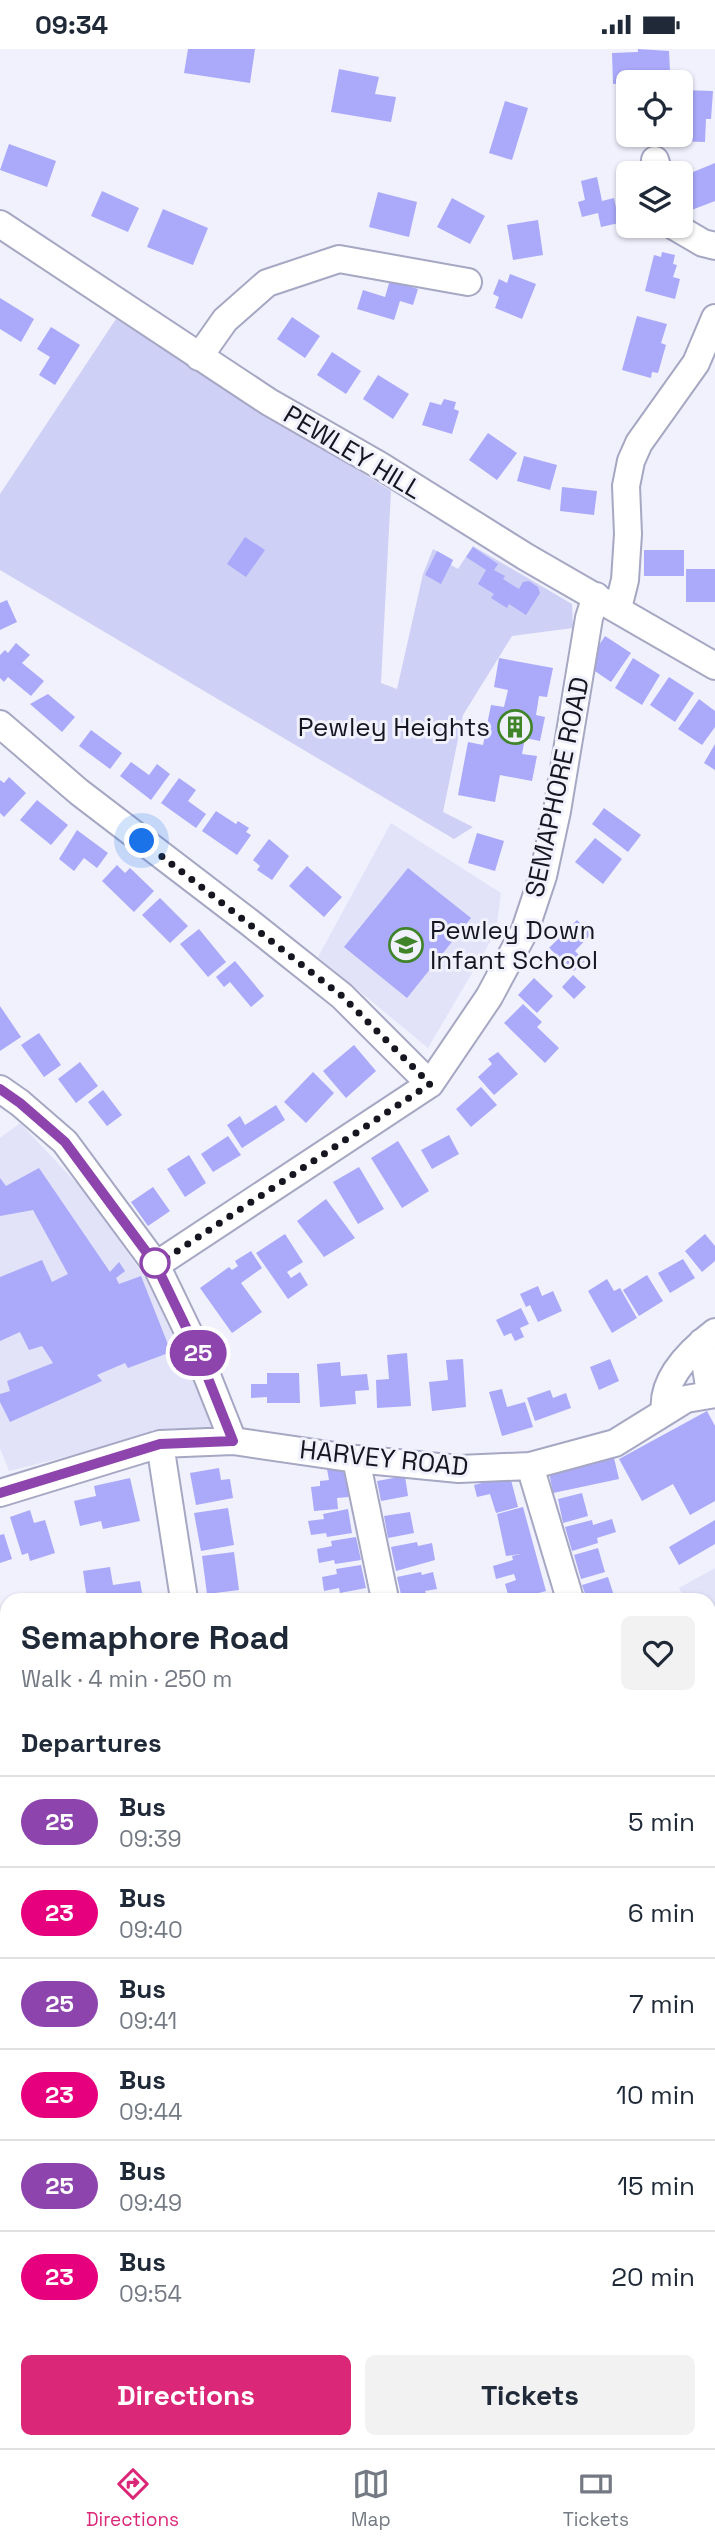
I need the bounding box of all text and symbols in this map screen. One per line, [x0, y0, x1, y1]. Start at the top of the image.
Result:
text: 09:34 [35, 8, 108, 42]
map controls [616, 70, 693, 238]
button: locate [616, 70, 693, 147]
button: layers [616, 161, 693, 238]
street label: PEWLEY HILL [277, 397, 429, 507]
street label: SEMAPHORE ROAD [517, 674, 597, 900]
building icon: Pewley Heights [496, 708, 534, 746]
place label: Pewley Heights [298, 710, 490, 744]
your location [124, 823, 159, 858]
place label: Pewley Down Infant School [430, 913, 598, 977]
school or university icon: Pewley Down Infant School [387, 926, 425, 964]
unlabelled marker [140, 1248, 170, 1278]
line badge: 25 [166, 1330, 230, 1376]
text: 25 [184, 1337, 212, 1368]
street label: HARVEY ROAD [298, 1432, 470, 1484]
button: heart [621, 1616, 695, 1690]
text: Semaphore Road [21, 1617, 290, 1659]
text: Walk · 4 min · 250 m [21, 1664, 232, 1694]
text: Departures [21, 1726, 162, 1760]
text: Bus [119, 1790, 166, 1824]
text: 5 min [628, 1805, 695, 1839]
text: 25 [45, 1806, 74, 1837]
text: 09:39 [119, 1824, 182, 1854]
text: Bus [119, 1881, 166, 1915]
text: 6 min [628, 1896, 695, 1930]
text: 23 [45, 1897, 74, 1928]
text: 09:40 [119, 1915, 183, 1945]
text: Bus [119, 1972, 166, 2006]
text: 7 min [629, 1987, 695, 2021]
text: 25 [45, 1988, 74, 2019]
text: 09:41 [119, 2006, 177, 2036]
text: Bus [119, 2063, 166, 2097]
text: 10 min [616, 2078, 695, 2112]
text: 23 [45, 2079, 74, 2110]
text: 09:44 [119, 2097, 182, 2127]
text: Bus [119, 2154, 166, 2188]
text: 15 min [617, 2169, 695, 2203]
text: 25 [45, 2170, 74, 2201]
text: 09:49 [119, 2188, 182, 2218]
text: Bus [119, 2245, 166, 2279]
text: 20 min [611, 2260, 695, 2294]
text: 23 [45, 2261, 74, 2292]
text: 09:54 [119, 2279, 182, 2309]
button: Directions [21, 2355, 351, 2435]
button: Tickets [365, 2355, 695, 2435]
tab: Directions [86, 2465, 179, 2532]
tab: Map [351, 2465, 391, 2532]
tab: Tickets [563, 2465, 629, 2532]

